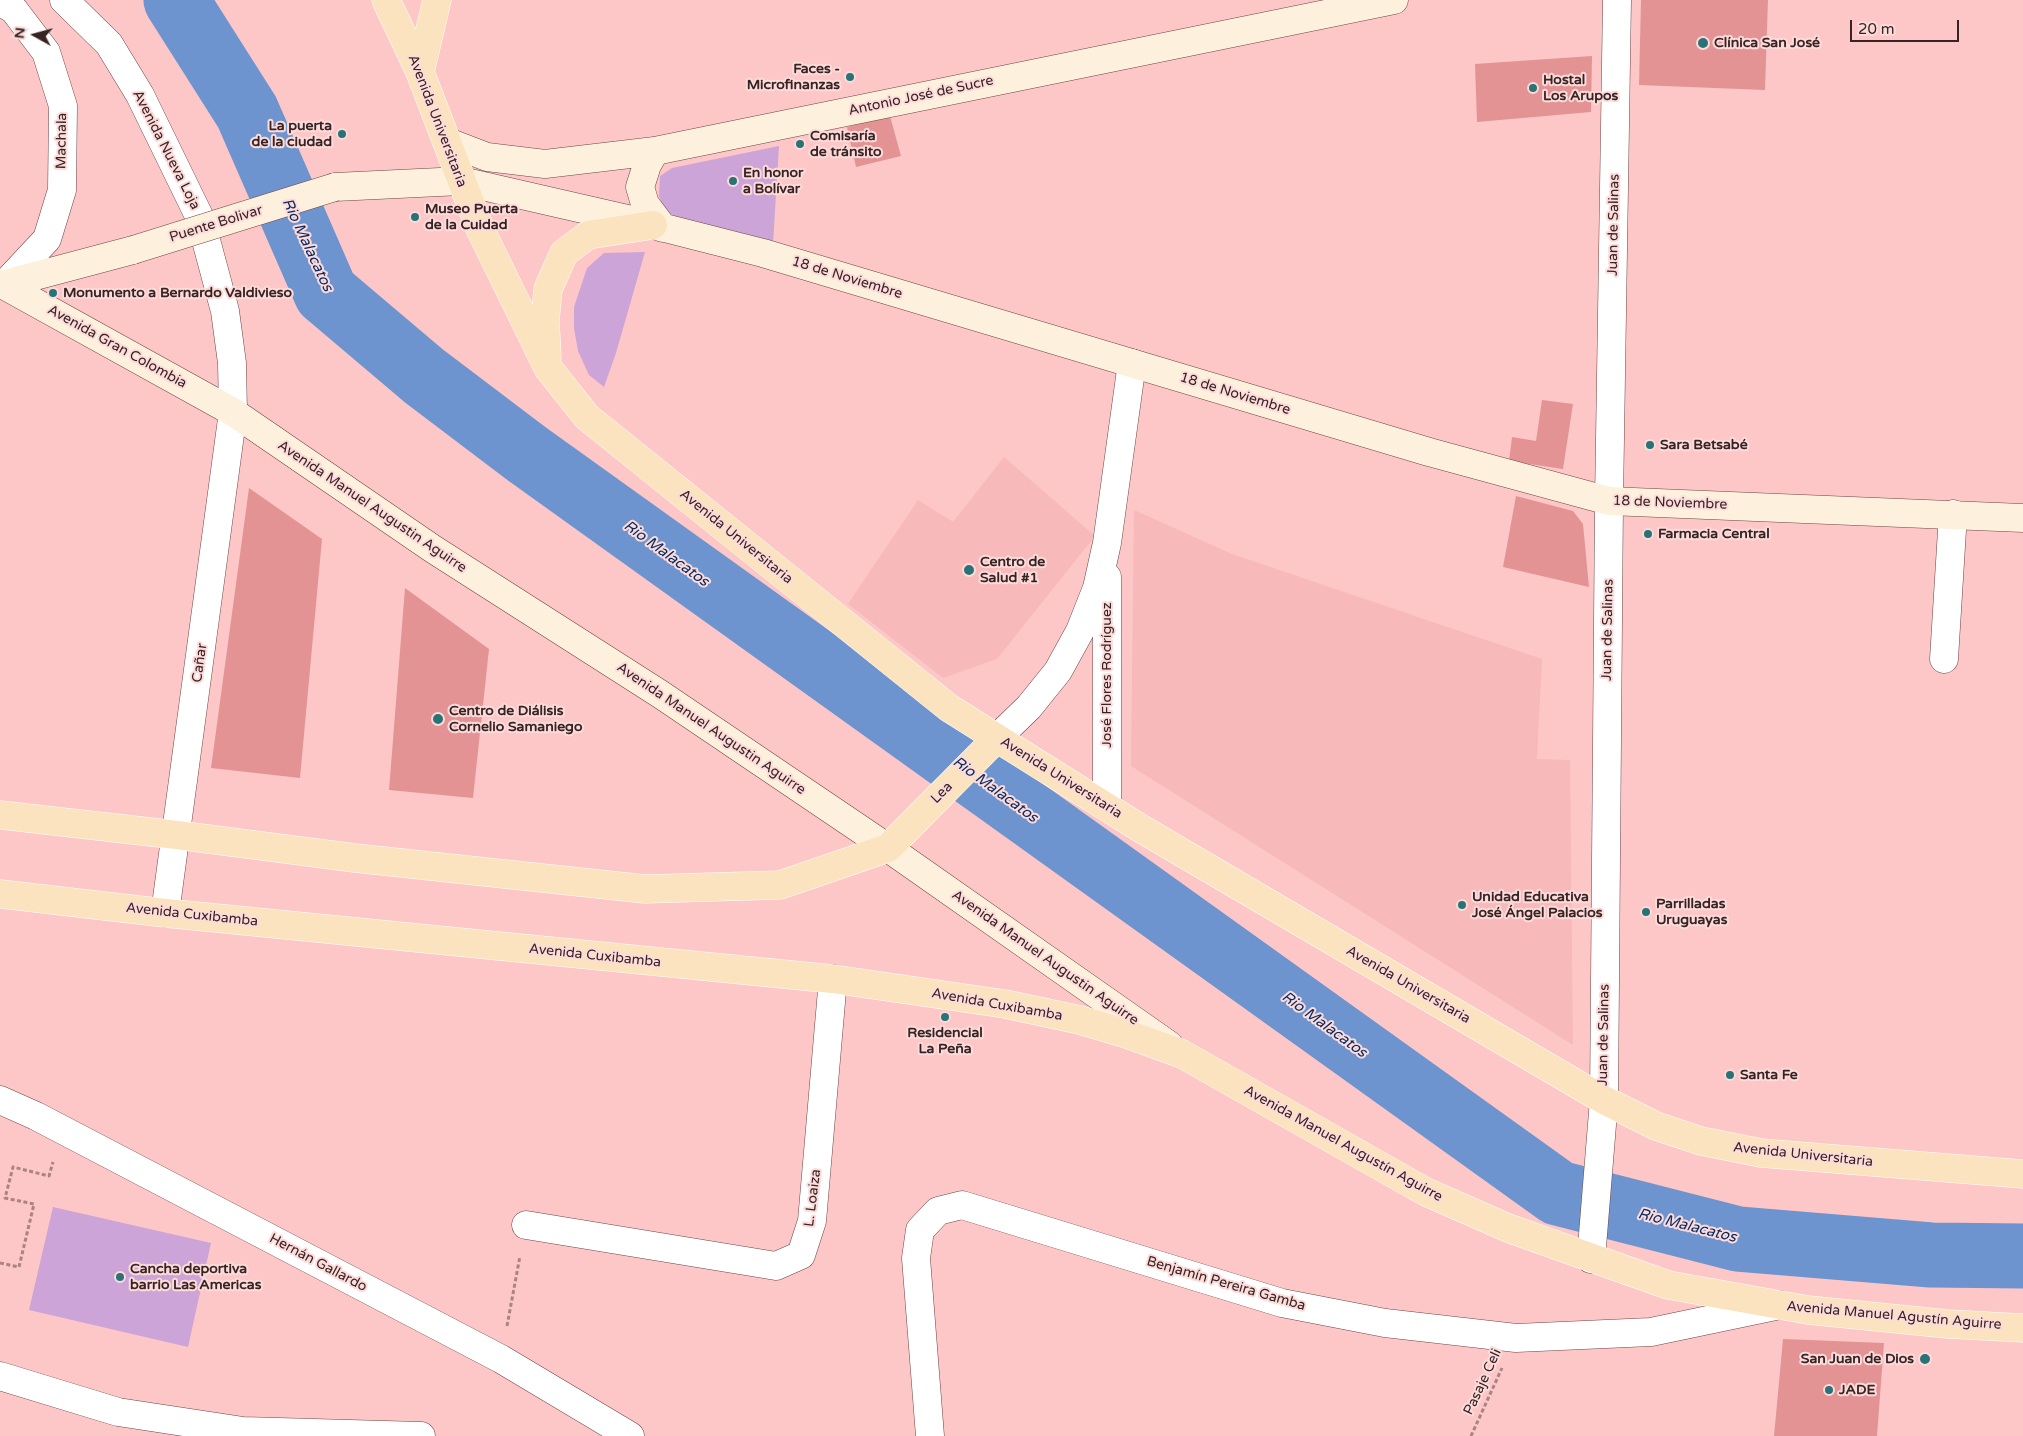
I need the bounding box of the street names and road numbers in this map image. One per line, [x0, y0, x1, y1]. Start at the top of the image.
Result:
street label: Avenida Universitaria [404, 52, 470, 190]
street label: Antonio José de Sucre [847, 72, 995, 120]
street label: Avenida Nueva Loja [129, 87, 203, 213]
street label: Machala [53, 113, 71, 169]
street label: Juan de Salinas [1605, 174, 1623, 276]
street label: Puente Bolivar [167, 202, 265, 246]
street label: 18 de Noviembre [790, 253, 904, 303]
street label: Avenida Gran Colombia [44, 302, 190, 392]
street label: 18 de Noviembre [1178, 369, 1292, 419]
street label: Avenida Manuel Augustin Aguirre [274, 437, 470, 577]
street label: Avenida Universitaria [676, 486, 796, 588]
street label: 18 de Noviembre [1612, 493, 1728, 513]
street label: Juan de Salinas [1599, 579, 1617, 681]
street label: José Flores Rodríguez [1099, 602, 1115, 748]
street label: Cañar [189, 642, 211, 684]
street label: Avenida Manuel Augustin Aguirre [613, 659, 809, 799]
street label: Avenida Universitaria [997, 734, 1125, 822]
street label: Lea [928, 779, 956, 807]
street label: Avenida Manuel Augustin Aguirre [948, 887, 1142, 1029]
street label: Avenida Cuxibamba [125, 900, 259, 930]
street label: Avenida Cuxibamba [528, 941, 662, 971]
street label: Avenida Universitaria [1343, 943, 1473, 1027]
street label: Juan de Salinas [1595, 984, 1613, 1086]
street label: Avenida Cuxibamba [930, 985, 1064, 1025]
street label: Avenida Manuel Augustín Aguirre [1241, 1082, 1445, 1206]
street label: Avenida Universitaria [1732, 1139, 1874, 1171]
street label: L. Loaiza [801, 1168, 825, 1228]
street label: Hernán Gallardo [266, 1230, 370, 1296]
street label: Benjamín Pereira Gamba [1145, 1253, 1307, 1315]
street label: Avenida Manuel Agustín Aguirre [1786, 1298, 2002, 1334]
street label: Pasaje Celi [1460, 1346, 1506, 1418]

